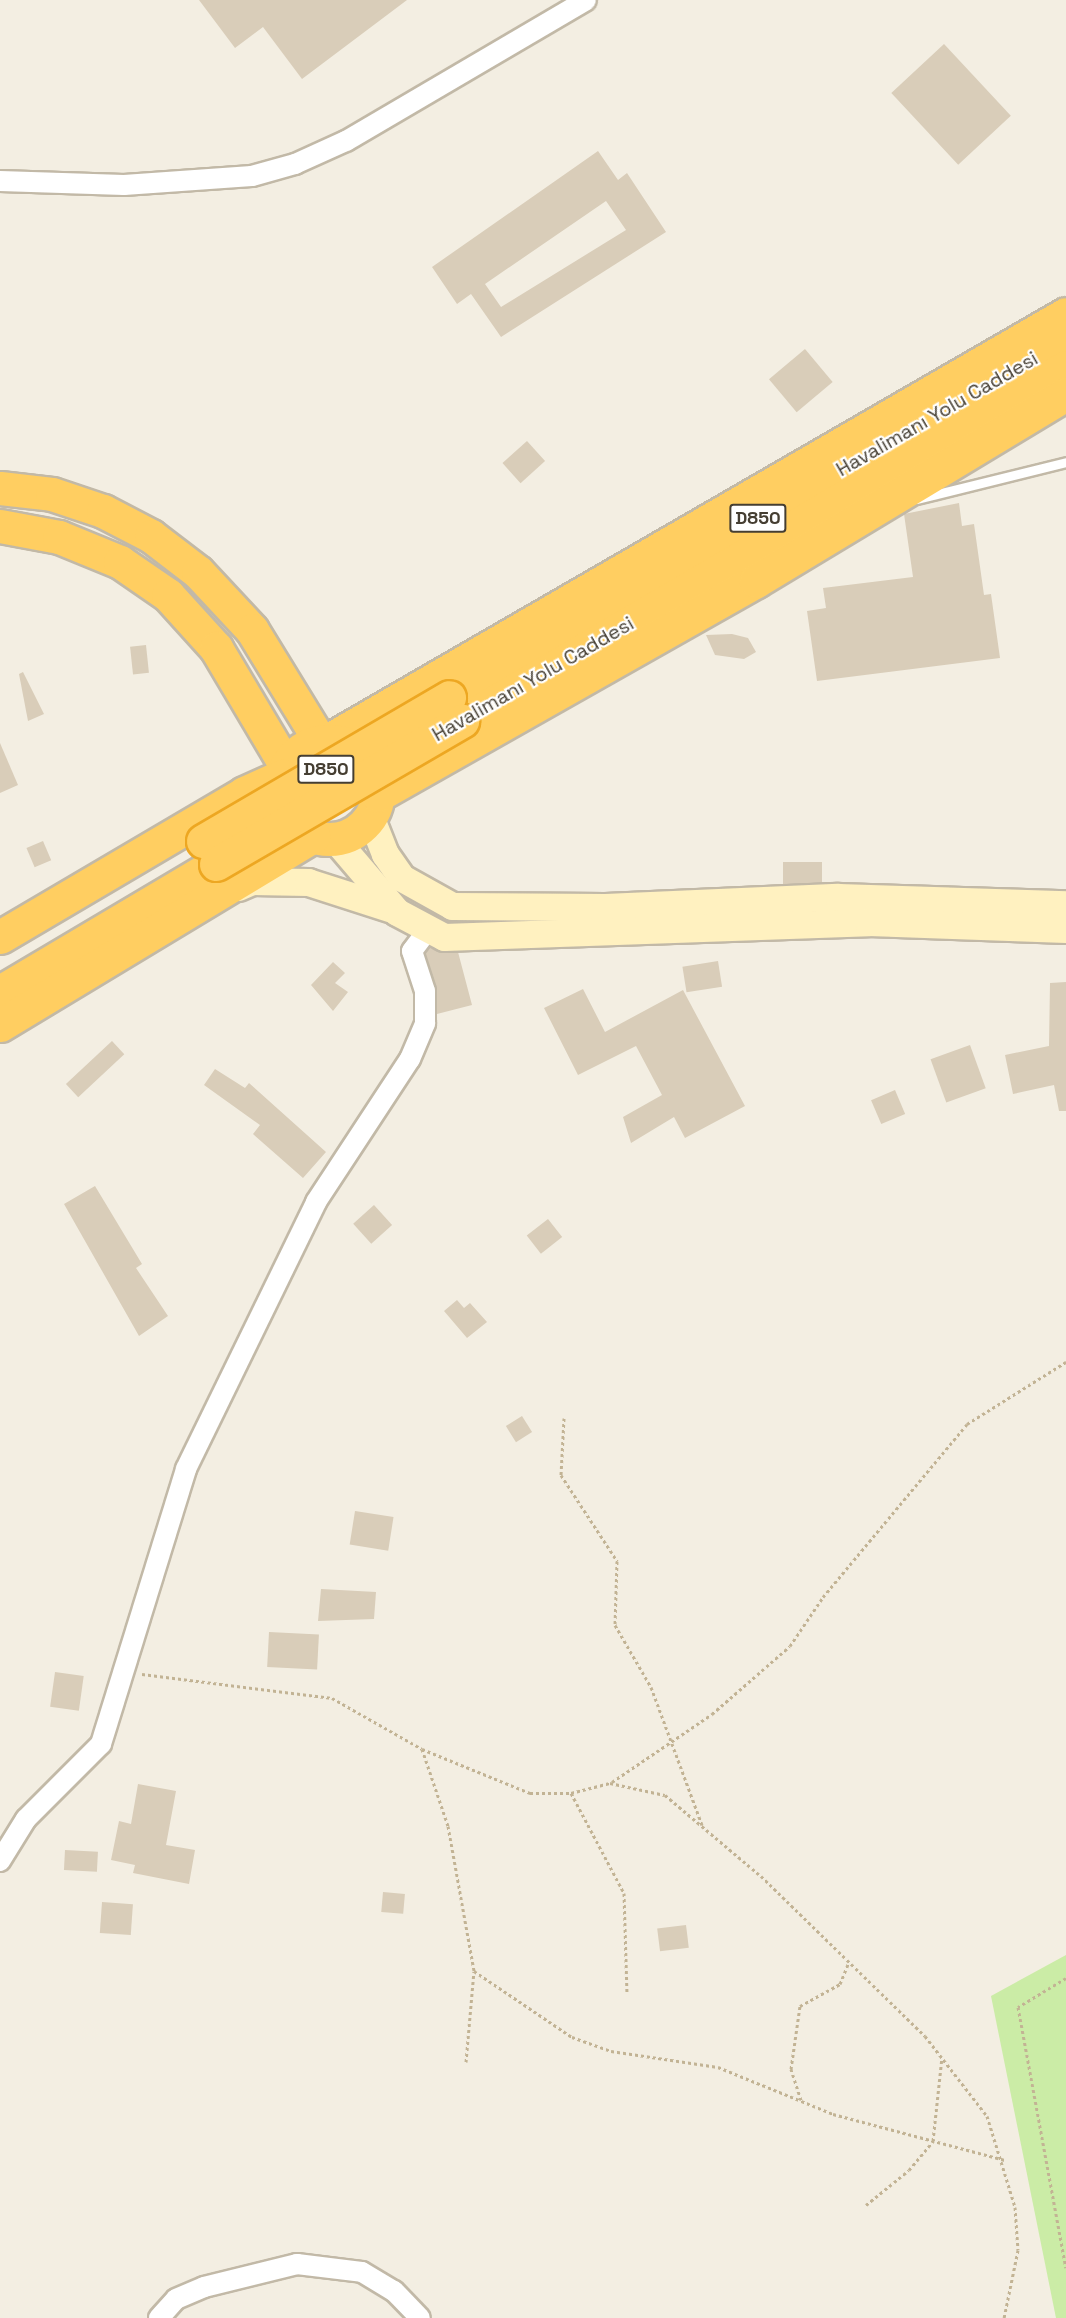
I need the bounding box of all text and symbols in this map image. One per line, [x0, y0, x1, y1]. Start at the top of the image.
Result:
street label: Havalimanı Yolu Caddesi [832, 346, 1042, 482]
road number: D850 [728, 503, 788, 533]
street label: Havalimanı Yolu Caddesi [428, 611, 638, 747]
road number: D850 [296, 754, 356, 784]

